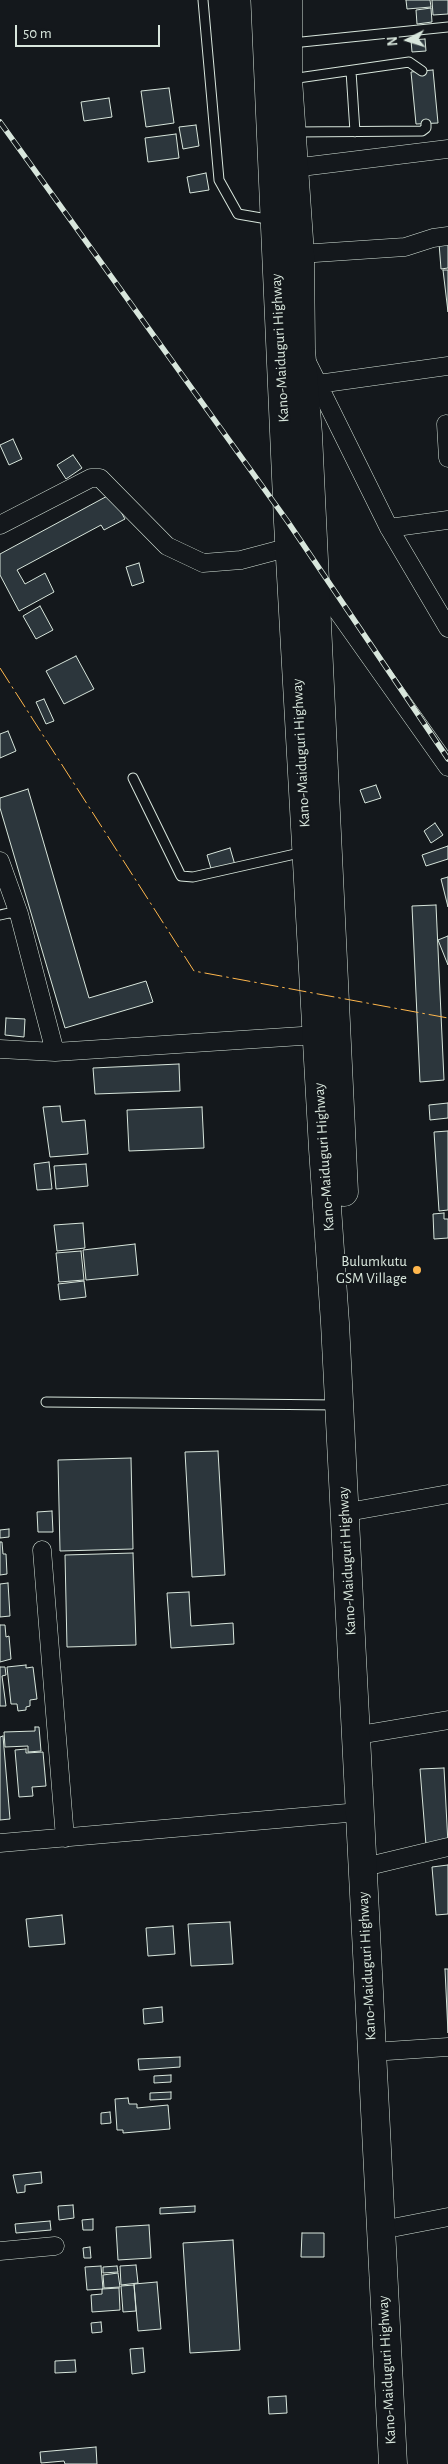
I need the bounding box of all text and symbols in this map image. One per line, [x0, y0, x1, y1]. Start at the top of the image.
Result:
scale bar [18, 15, 162, 47]
north arrow [383, 15, 433, 65]
text: 50 m [23, 26, 52, 41]
text: N [386, 36, 400, 47]
street label: Kano-Maiduguri Highway [267, 273, 293, 423]
street label: Kano-Maiduguri Highway [288, 678, 314, 828]
street label: Kano-Maiduguri Highway [310, 1082, 338, 1232]
place label: Bulumkutu GSM Village [336, 1252, 407, 1287]
marker: Bulumkutu GSM Village [411, 1264, 423, 1276]
street label: Kano-Maiduguri Highway [334, 1486, 360, 1636]
street label: Kano-Maiduguri Highway [354, 1891, 380, 2041]
street label: Kano-Maiduguri Highway [374, 2295, 400, 2445]

